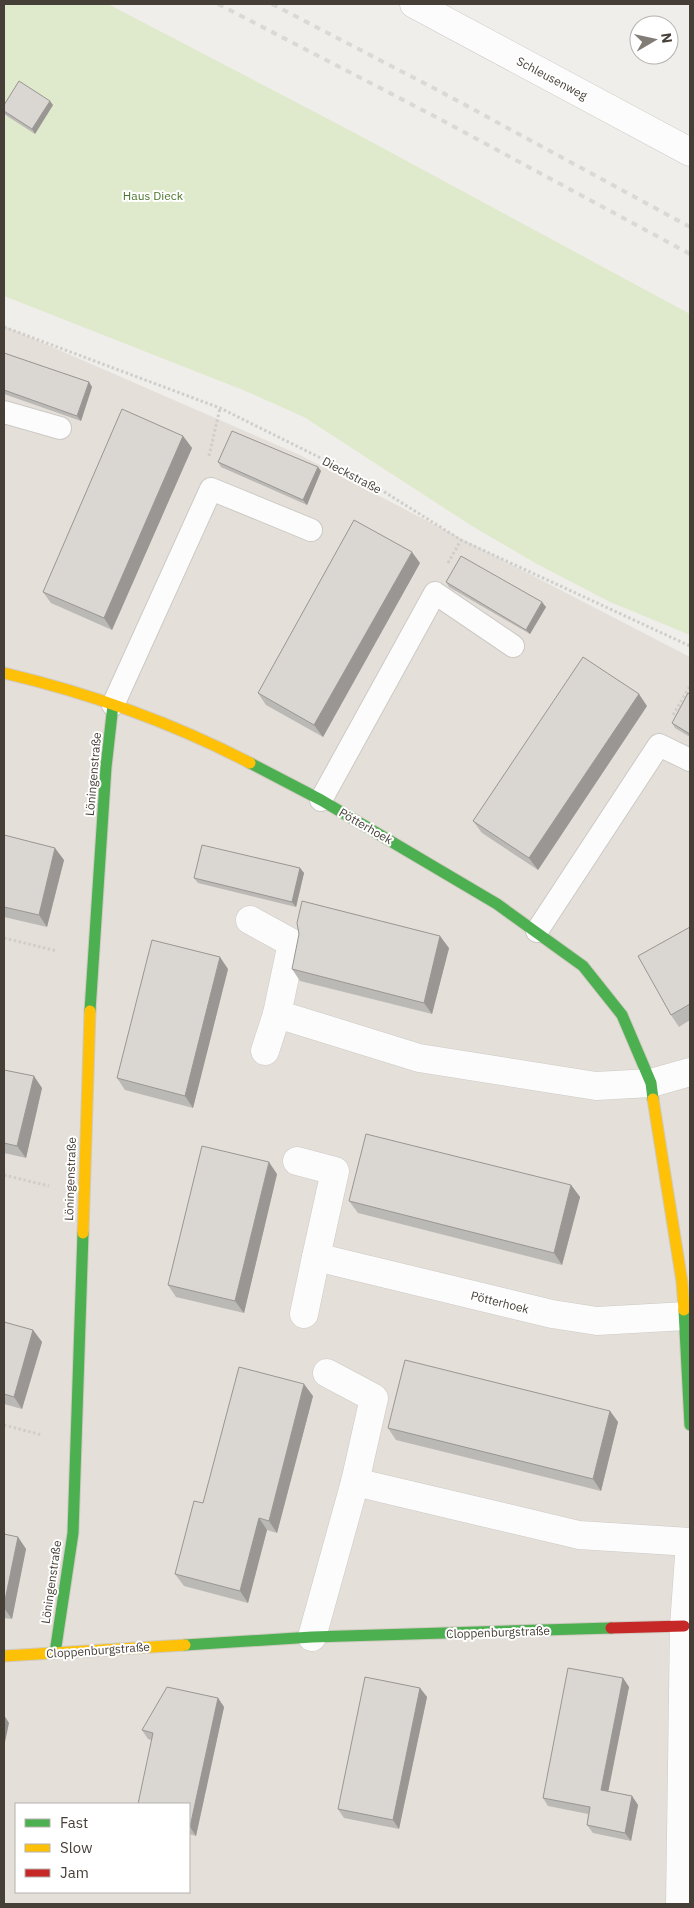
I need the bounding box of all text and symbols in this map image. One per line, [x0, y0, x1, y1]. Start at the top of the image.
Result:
north arrow [629, 15, 679, 65]
text: N [657, 32, 677, 44]
street label: Schleusenweg [514, 53, 590, 103]
park label: Haus Dieck [123, 188, 184, 203]
street label: Dieckstraße [320, 453, 385, 497]
street label: Löningenstraße [82, 731, 104, 816]
street label: Pötterhoek [336, 805, 396, 848]
street label: Löningenstraße [61, 1136, 79, 1221]
street label: Pötterhoek [469, 1288, 531, 1317]
street label: Löningenstraße [38, 1539, 64, 1625]
street label: Cloppenburgstraße [446, 1623, 551, 1641]
street label: Cloppenburgstraße [46, 1639, 151, 1661]
legend [15, 1803, 190, 1893]
text: Fast [60, 1813, 88, 1832]
text: Slow [60, 1838, 93, 1857]
text: Jam [60, 1863, 89, 1882]

